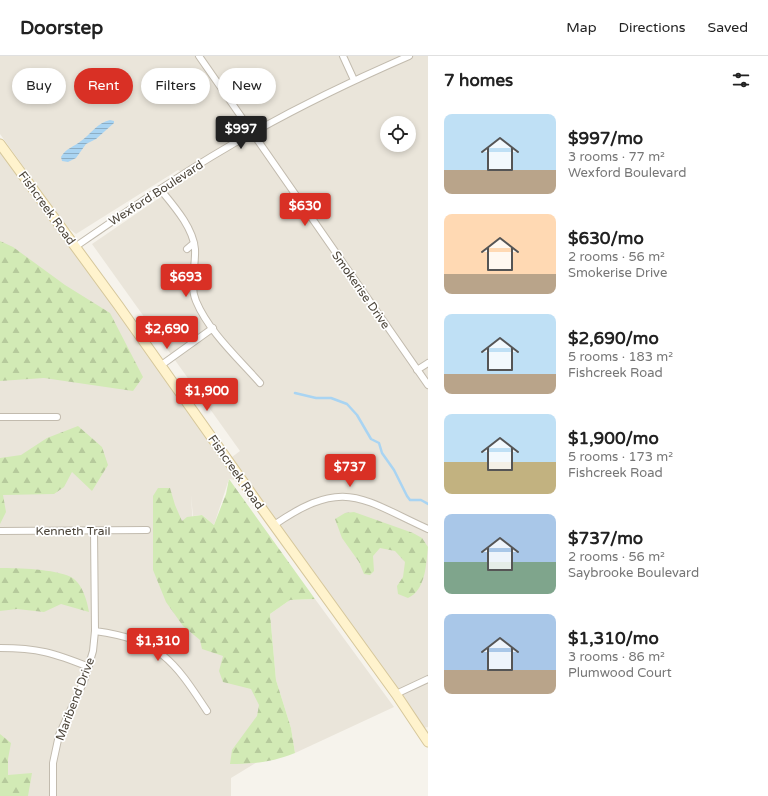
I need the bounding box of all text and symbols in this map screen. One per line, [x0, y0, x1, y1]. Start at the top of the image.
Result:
text: Doorstep [20, 17, 103, 39]
text: Map [566, 19, 597, 36]
text: Directions [619, 19, 686, 36]
text: Saved [708, 19, 748, 36]
chip: Buy [12, 68, 66, 104]
chip: Rent [74, 68, 133, 104]
chip: Filters [141, 68, 210, 104]
chip: New [218, 68, 276, 104]
icon: filters [730, 69, 752, 91]
text: 7 homes [444, 70, 513, 91]
pin: $997 [217, 116, 265, 150]
map controls [380, 116, 416, 152]
button: locate [380, 116, 416, 152]
text: $997 [225, 121, 257, 137]
text: $997/mo [568, 128, 643, 149]
icon: home [476, 130, 524, 178]
text: 3 rooms · 77 m² [568, 149, 665, 165]
street label: Wexford Boulevard [106, 157, 206, 229]
text: Wexford Boulevard [568, 165, 686, 181]
street label: Fishcreek Road [16, 169, 78, 247]
pin: $630 [281, 193, 329, 227]
text: $630 [289, 198, 321, 214]
text: $630/mo [568, 228, 644, 249]
icon: home [476, 230, 524, 278]
street label: Smokerise Drive [329, 248, 393, 332]
text: 2 rooms · 56 m² [568, 249, 665, 265]
pin: $693 [162, 264, 210, 298]
text: Smokerise Drive [568, 265, 667, 281]
text: $693 [170, 269, 202, 285]
pin: $2,690 [134, 316, 200, 350]
text: $2,690 [145, 321, 189, 337]
text: $2,690/mo [568, 328, 659, 349]
icon: home [476, 330, 524, 378]
text: 5 rooms · 183 m² [568, 349, 673, 365]
text: Fishcreek Road [568, 365, 663, 381]
pin: $1,900 [174, 378, 240, 412]
text: $1,900 [185, 383, 229, 399]
text: $1,900/mo [568, 428, 659, 449]
icon: home [476, 430, 524, 478]
street label: Fishcreek Road [205, 432, 267, 512]
text: 5 rooms · 173 m² [568, 449, 673, 465]
pin: $737 [326, 454, 374, 488]
text: $737 [334, 459, 366, 475]
text: Fishcreek Road [568, 465, 663, 481]
street label: Kenneth Trail [35, 524, 111, 538]
text: $737/mo [568, 528, 643, 549]
icon: home [476, 530, 524, 578]
text: 2 rooms · 56 m² [568, 549, 665, 565]
text: Saybrooke Boulevard [568, 565, 699, 581]
pin: $1,310 [125, 628, 191, 662]
text: $1,310/mo [568, 628, 659, 649]
icon: home [476, 630, 524, 678]
text: $1,310 [136, 633, 180, 649]
text: 3 rooms · 86 m² [568, 649, 665, 665]
street label: Maribend Drive [53, 655, 97, 743]
text: Plumwood Court [568, 665, 672, 681]

